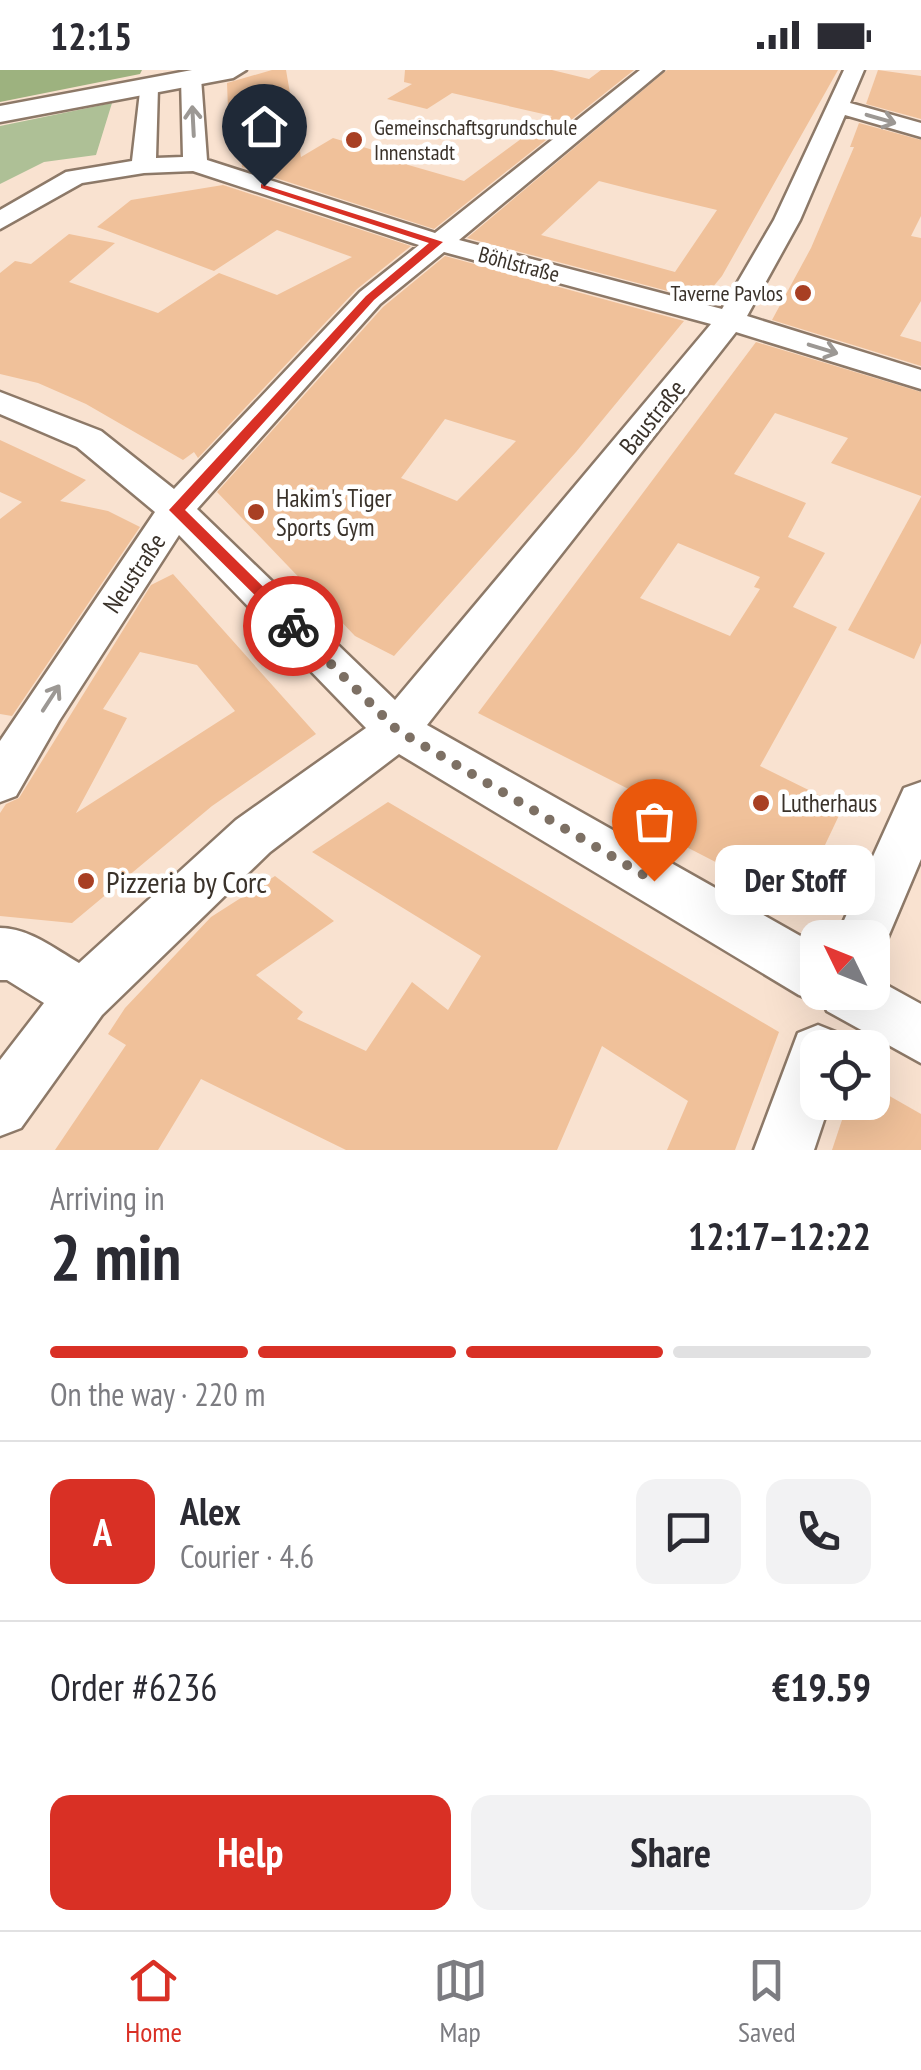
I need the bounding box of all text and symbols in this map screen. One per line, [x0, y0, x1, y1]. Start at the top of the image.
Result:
text: 12:15 [50, 11, 132, 60]
pin [222, 84, 307, 187]
icon: home [237, 99, 292, 154]
one-way arrow [183, 105, 202, 137]
one-way arrow [864, 111, 896, 129]
place label: Gemeinschaftsgrundschule Innenstadt [374, 113, 577, 166]
marker: Gemeinschaftsgrundschule Innenstadt [343, 129, 365, 151]
street label: Böhlstraße [475, 240, 563, 288]
place label: Taverne Pavlos [670, 279, 783, 307]
marker: Taverne Pavlos [792, 282, 814, 304]
one-way arrow [807, 342, 838, 360]
street label: Baustraße [612, 373, 692, 461]
place label: Hakim's Tiger Sports Gym [276, 482, 392, 543]
marker: Hakim's Tiger Sports Gym [245, 501, 267, 523]
street label: Neustraße [96, 527, 172, 619]
courier [243, 576, 343, 676]
icon: bike [266, 599, 321, 654]
one-way arrow [40, 685, 61, 713]
pin [612, 779, 697, 882]
place label: Lutherhaus [781, 787, 877, 819]
marker: Lutherhaus [750, 792, 772, 814]
icon: bag [627, 794, 682, 849]
callout: Der Stoff [714, 846, 874, 916]
text: Der Stoff [744, 859, 846, 901]
place label: Pizzeria by Corc [106, 862, 267, 901]
marker: Pizzeria by Corc [75, 870, 97, 892]
north arrow [800, 920, 890, 1010]
map controls [800, 920, 890, 1120]
button: locate [800, 1030, 890, 1120]
text: Arriving in [50, 1177, 165, 1219]
text: 12:17–12:22 [688, 1211, 871, 1260]
text: 2 min [50, 1214, 181, 1298]
text: On the way · 220 m [50, 1373, 265, 1415]
button: chat [636, 1479, 741, 1584]
button: phone [766, 1479, 871, 1584]
text: Alex [180, 1486, 241, 1535]
text: A [93, 1507, 112, 1556]
text: Courier · 4.6 [180, 1535, 314, 1577]
text: Order #6236 [50, 1662, 217, 1711]
text: €19.59 [772, 1662, 871, 1711]
button: Help [50, 1795, 451, 1910]
button: Share [471, 1795, 871, 1910]
tab: Home [125, 1953, 182, 2050]
tab: Map [433, 1953, 488, 2050]
tab: Saved [738, 1953, 796, 2050]

